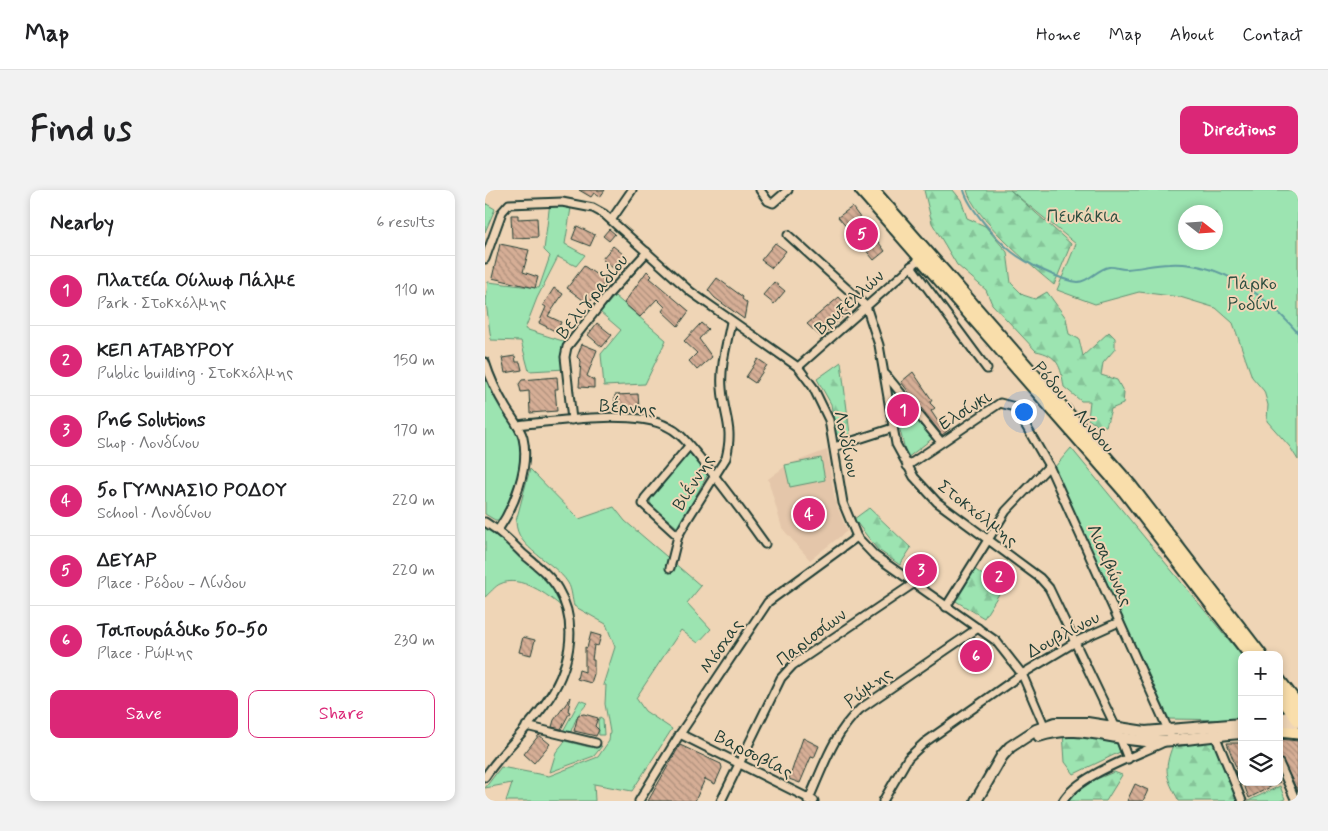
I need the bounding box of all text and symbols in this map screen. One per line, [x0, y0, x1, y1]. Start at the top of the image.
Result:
text: Map [25, 19, 69, 50]
text: Home [1036, 23, 1081, 47]
text: Map [1109, 23, 1142, 47]
text: About [1170, 23, 1214, 47]
text: Contact [1242, 23, 1303, 47]
button: Directions [1180, 106, 1298, 154]
text: Find us [30, 107, 132, 153]
park label: Πευκάκια [1047, 205, 1121, 229]
north arrow [1178, 205, 1223, 250]
text: Nearby [50, 209, 114, 237]
text: 6 results [376, 212, 435, 233]
pin: 5 [846, 215, 878, 253]
street label: Βελιγραδίου [551, 249, 634, 344]
street label: Βρυξελλών [810, 265, 890, 341]
text: Πλατεία Ούλωφ Πάλμε [97, 268, 295, 293]
park label: Πάρκο Ροδίνι [1227, 272, 1277, 317]
text: 1 [62, 280, 70, 301]
text: 110 m [394, 280, 435, 301]
text: Park · Στοκχόλμης [97, 293, 226, 314]
text: ΚΕΠ ΑΤΑΒΥΡΟΥ [97, 338, 234, 363]
text: 2 [62, 350, 70, 371]
text: 150 m [393, 350, 435, 371]
street label: Ρόδου - Λίνδου [1027, 357, 1120, 459]
text: Public building · Στοκχόλμης [97, 363, 293, 384]
street label: Ελσίνκι [934, 385, 997, 436]
pin: 1 [887, 391, 919, 429]
street label: Βέρνης [599, 393, 658, 422]
your location [1011, 399, 1037, 425]
text: PnG Solutions [97, 408, 206, 433]
street label: Λονδίνου [827, 408, 865, 480]
text: 3 [62, 420, 70, 441]
text: 170 m [393, 420, 435, 441]
text: Shop · Λονδίνου [97, 433, 199, 454]
street label: Βιέννης [666, 449, 720, 515]
street label: Στοκχόλμης [932, 475, 1023, 553]
text: 5ο ΓΥΜΝΑΣΙΟ ΡΟΔΟΥ [97, 478, 287, 503]
text: 4 [61, 490, 71, 511]
text: 220 m [392, 490, 435, 511]
pin: 4 [793, 495, 825, 533]
text: School · Λονδίνου [97, 503, 211, 524]
street label: Λισαβώνας [1080, 520, 1138, 610]
text: ΔΕΥΑΡ [97, 548, 157, 573]
pin: 3 [905, 551, 937, 589]
pin: 2 [983, 558, 1015, 596]
text: 5 [61, 560, 71, 581]
text: 220 m [392, 560, 435, 581]
text: Place · Ρόδου - Λίνδου [97, 573, 246, 594]
street label: Παρισσίων [772, 603, 852, 672]
street label: Δουβλίνου [1023, 606, 1104, 664]
street label: Μόσχας [695, 614, 749, 679]
text: Τσιπουράδικο 50-50 [97, 618, 268, 643]
text: 6 [62, 630, 70, 651]
text: 230 m [394, 630, 435, 651]
pin: 6 [960, 637, 992, 675]
text: Place · Ρώμης [97, 643, 193, 664]
map controls [1238, 651, 1283, 786]
button: + [1238, 651, 1283, 696]
street label: Ρώμης [840, 662, 898, 714]
button: Save [50, 690, 238, 738]
button: Share [248, 690, 435, 738]
button: − [1238, 696, 1283, 741]
street label: Βαρσοβίας [710, 725, 797, 785]
button: layers [1238, 741, 1283, 786]

